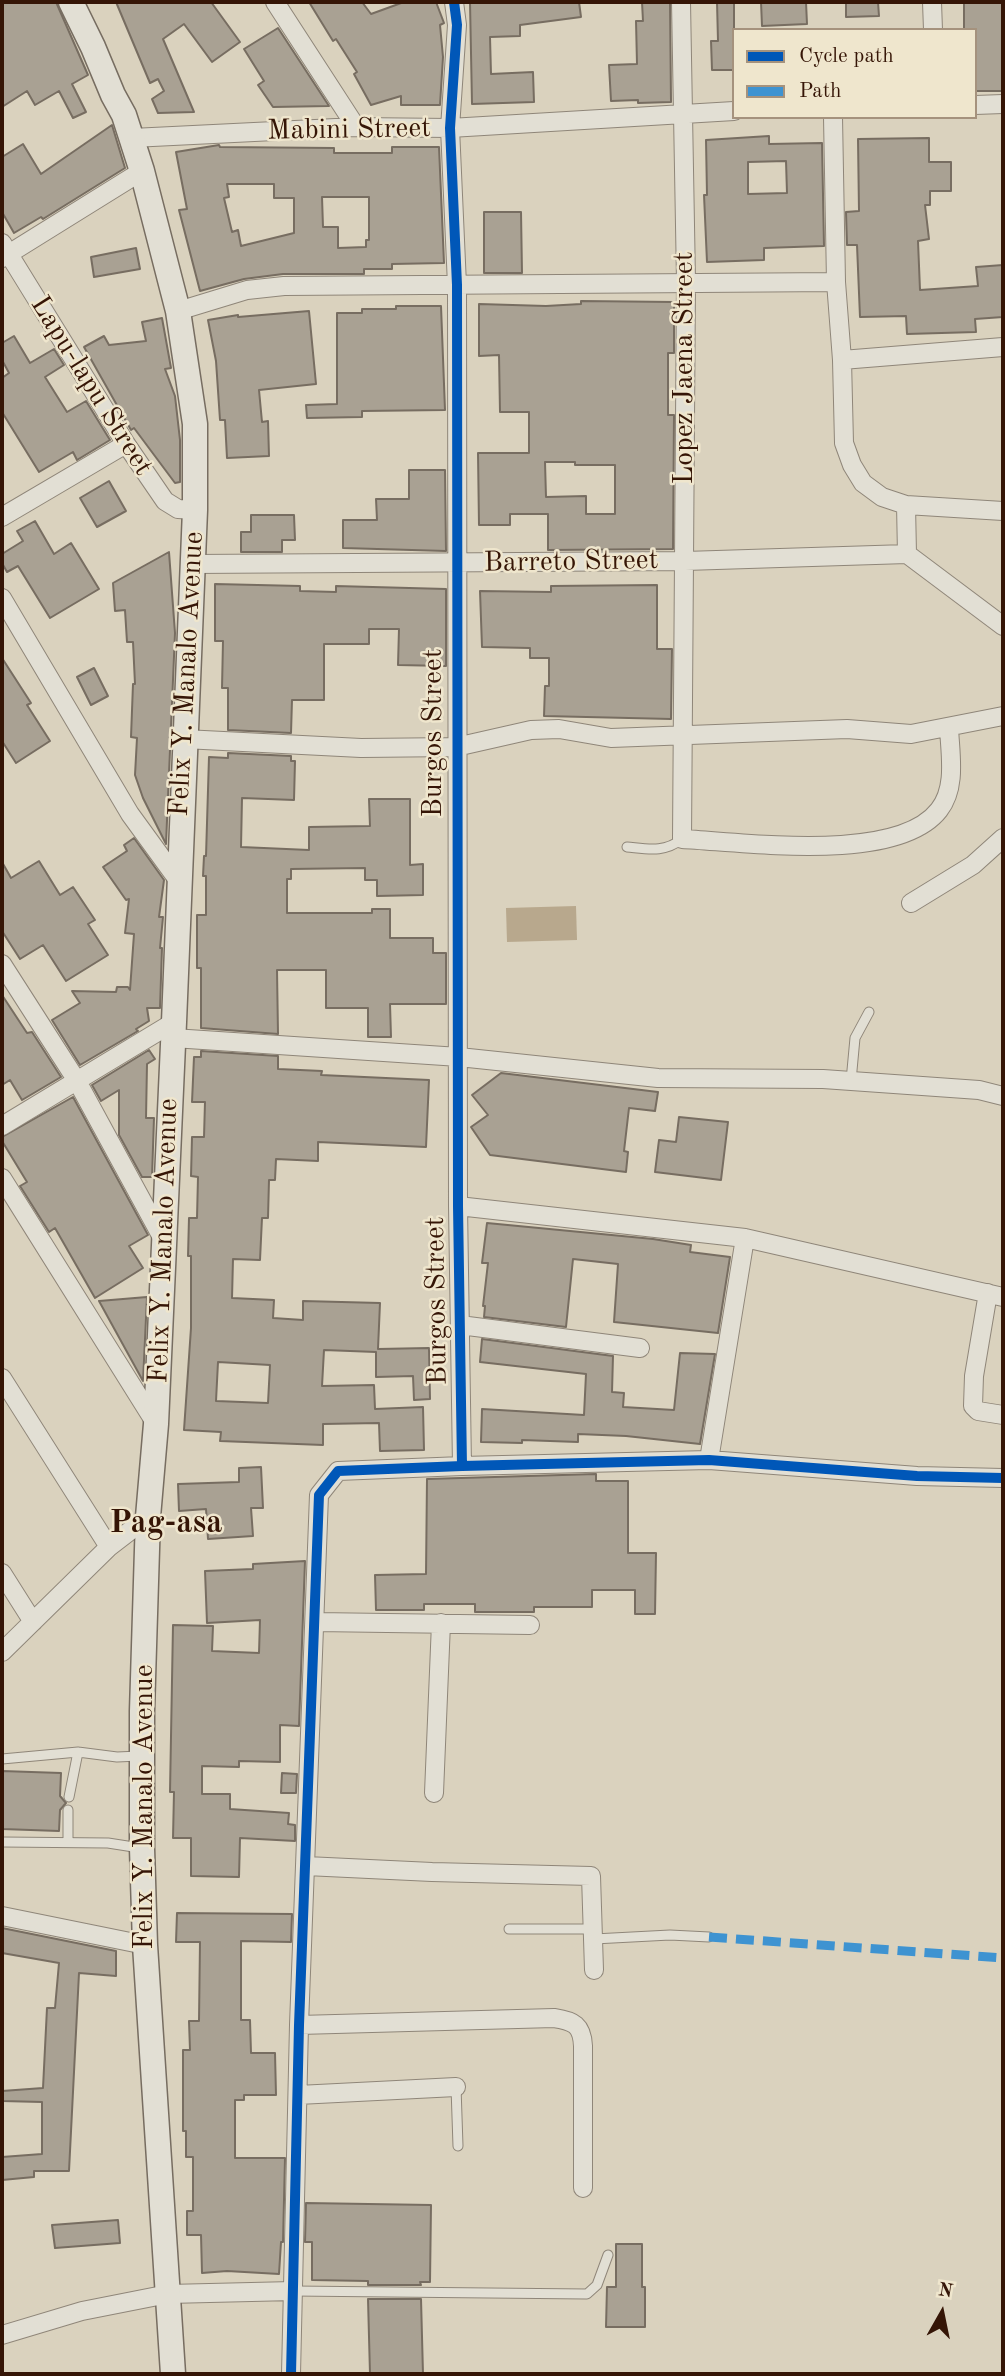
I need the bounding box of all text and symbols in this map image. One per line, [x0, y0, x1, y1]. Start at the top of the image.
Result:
legend [732, 28, 977, 119]
text: Cycle path [799, 46, 894, 67]
text: Path [799, 81, 842, 102]
street label: Mabini Street [267, 112, 431, 148]
street label: Lopez Jaena Street [668, 251, 702, 485]
street label: Lapu-lapu Street [22, 290, 160, 482]
street label: Felix Y. Manalo Avenue [163, 531, 211, 817]
street label: Barreto Street [483, 544, 659, 580]
street label: Burgos Street [417, 649, 451, 817]
street label: Felix Y. Manalo Avenue [142, 1098, 186, 1384]
street label: Burgos Street [419, 1216, 455, 1386]
district label: Pag-asa [109, 1505, 223, 1543]
street label: Felix Y. Manalo Avenue [128, 1664, 162, 1950]
north arrow [907, 2278, 977, 2348]
text: N [937, 2281, 954, 2302]

